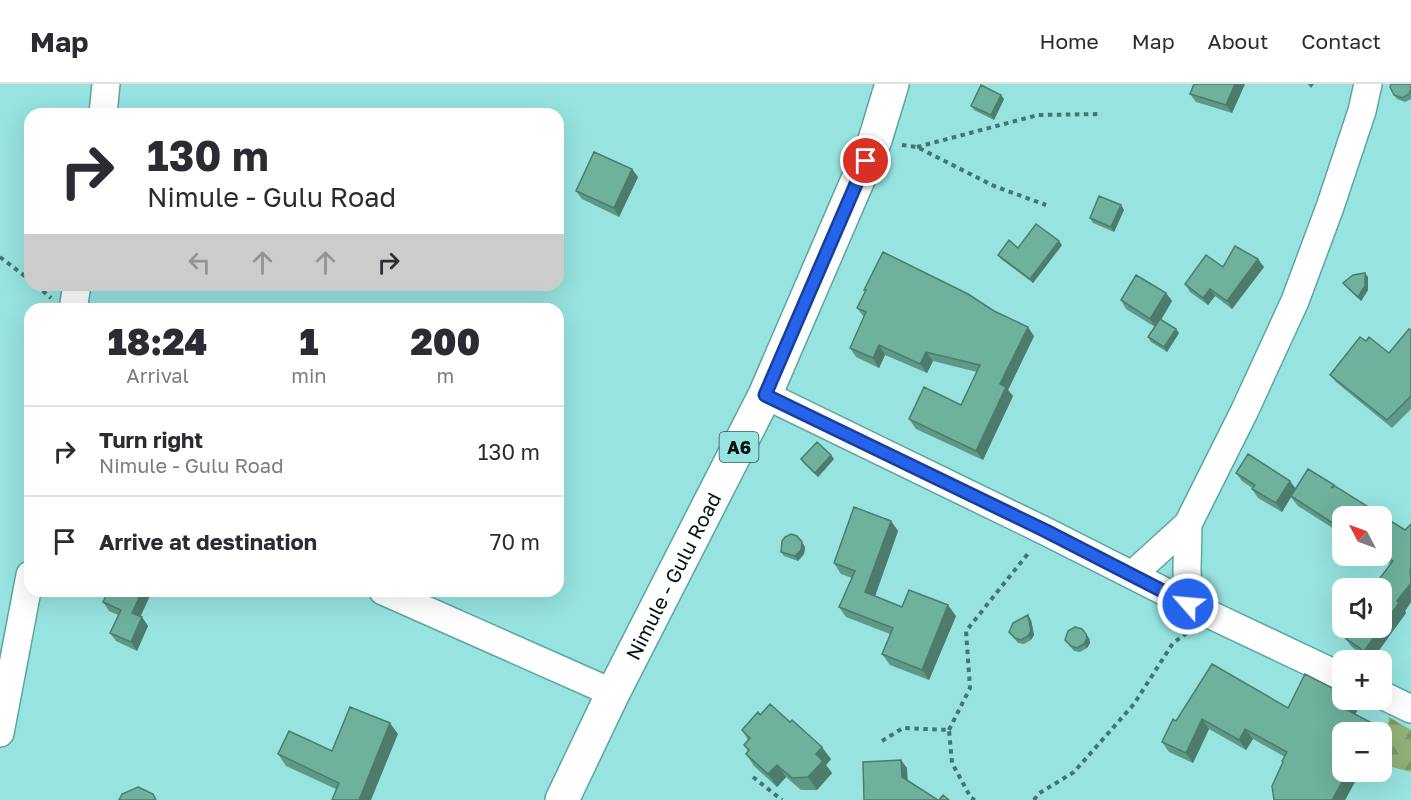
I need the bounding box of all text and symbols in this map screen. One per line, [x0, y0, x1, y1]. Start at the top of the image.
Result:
text: Map [30, 25, 88, 58]
text: Home [1039, 28, 1099, 54]
text: Map [1132, 28, 1175, 54]
text: About [1208, 28, 1268, 54]
text: Contact [1301, 28, 1381, 54]
text: 130 m [147, 130, 269, 180]
icon: right [48, 132, 126, 210]
pin [840, 135, 891, 186]
icon: arrive [849, 144, 882, 177]
text: Nimule - Gulu Road [147, 181, 396, 213]
icon: left [183, 246, 216, 279]
icon: ahead [246, 246, 279, 279]
icon: ahead [309, 246, 342, 279]
icon: right [372, 246, 405, 279]
text: 18:24 [108, 320, 207, 363]
text: 1 [299, 320, 318, 363]
text: 200 [410, 320, 480, 363]
text: Arrival [126, 363, 189, 387]
text: min [291, 363, 327, 387]
text: m [436, 363, 454, 387]
text: Turn right [99, 426, 203, 453]
road number: A6 [720, 432, 758, 462]
icon: right [48, 435, 81, 468]
text: 130 m [478, 438, 540, 465]
text: Nimule - Gulu Road [99, 453, 283, 477]
street label: Nimule - Gulu Road [620, 488, 725, 664]
north arrow [1332, 506, 1392, 566]
map controls [1332, 506, 1392, 782]
icon: arrive [48, 525, 81, 558]
text: Arrive at destination [99, 528, 317, 555]
text: 70 m [490, 528, 540, 555]
position arrow [1156, 572, 1220, 636]
button: sound [1332, 578, 1392, 638]
button: + [1332, 650, 1392, 710]
button: − [1332, 722, 1392, 782]

